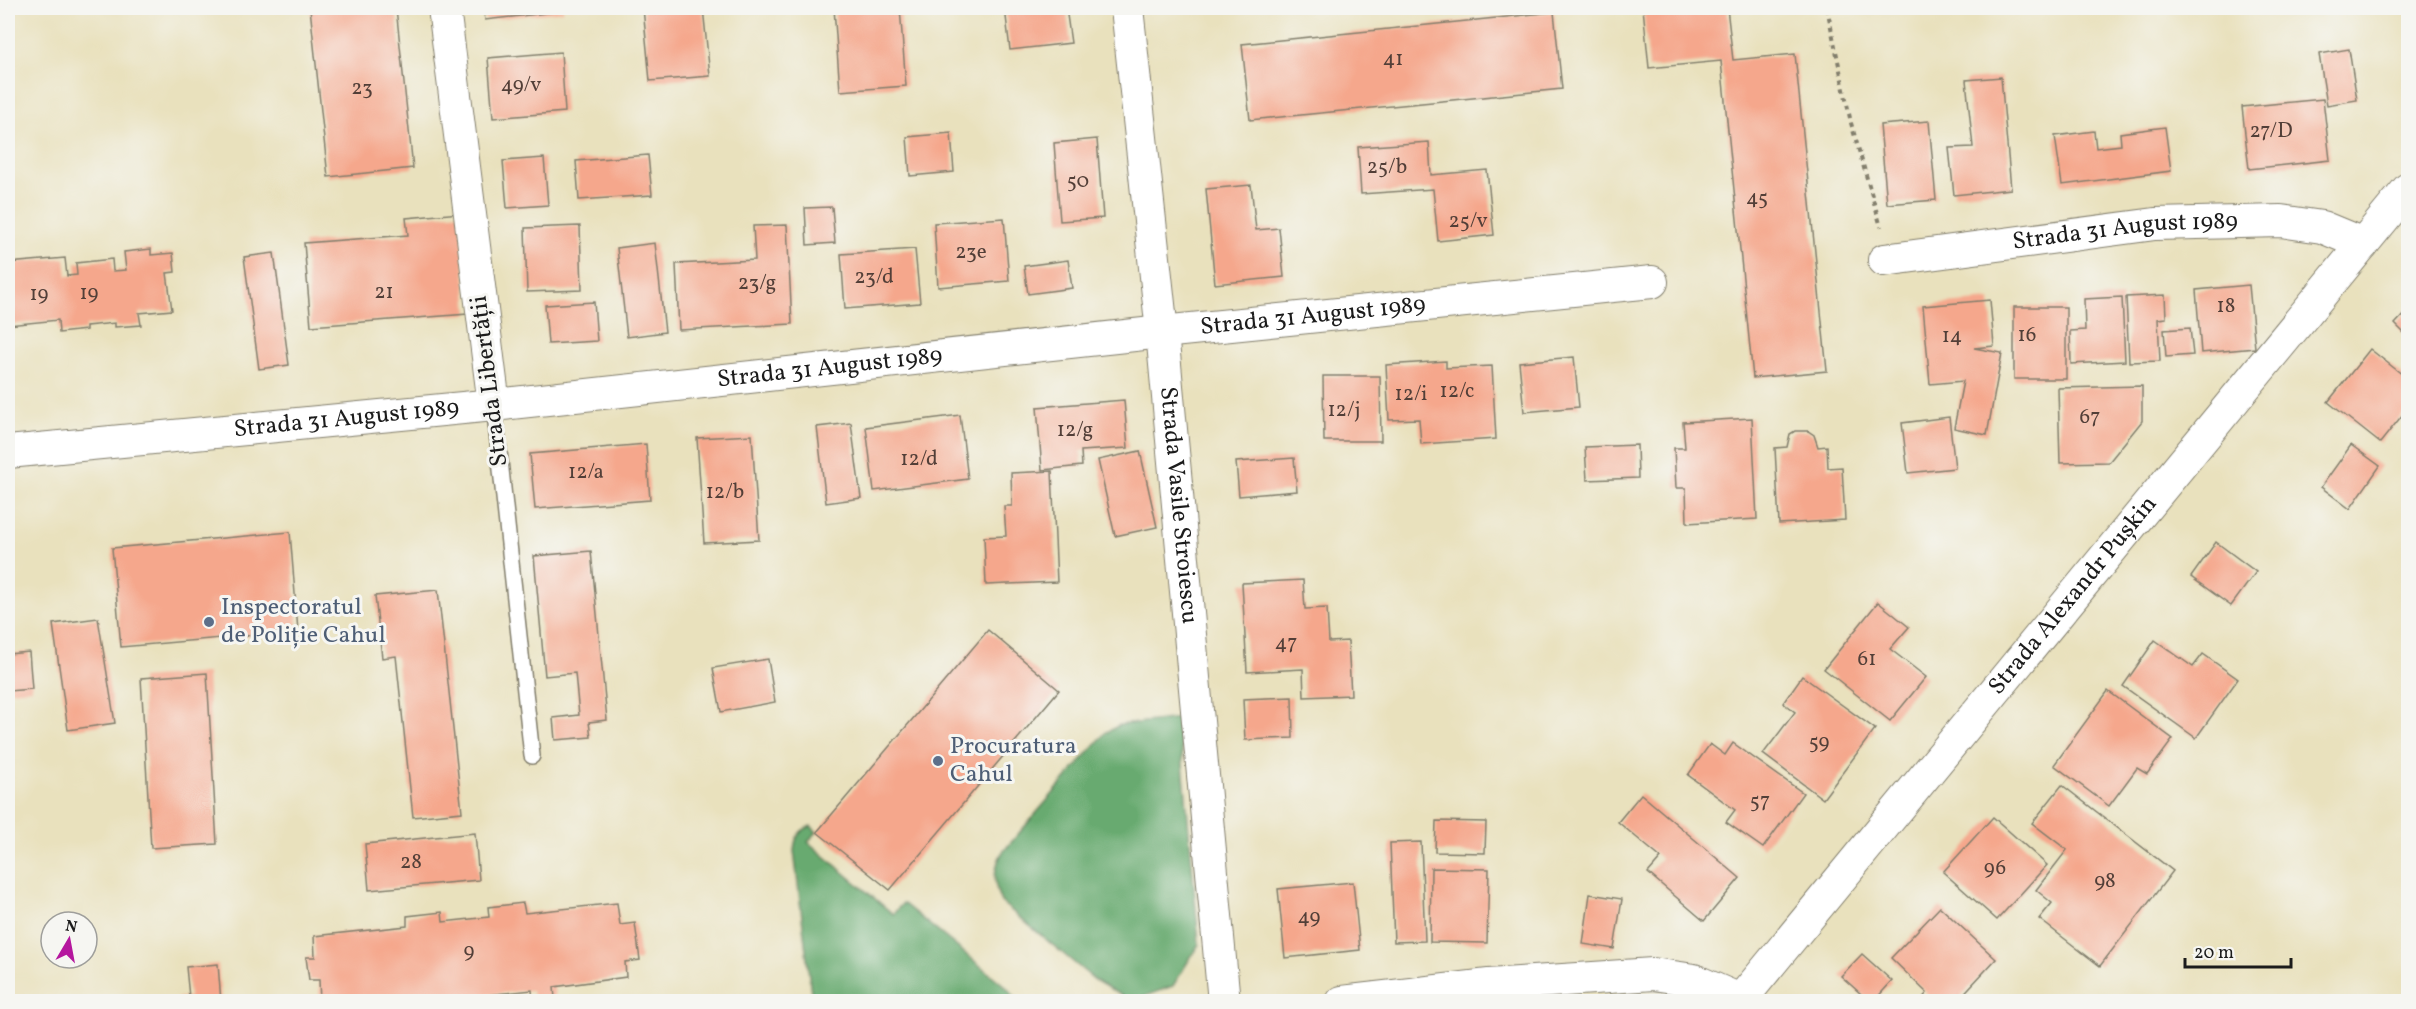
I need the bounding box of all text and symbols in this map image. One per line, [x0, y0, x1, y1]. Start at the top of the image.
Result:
house number: 41 [1383, 45, 1403, 74]
house number: 49/v [501, 71, 541, 100]
house number: 23 [351, 74, 373, 103]
house number: 27/D [2249, 117, 2293, 146]
house number: 25/b [1367, 153, 1407, 182]
house number: 50 [1067, 167, 1089, 196]
house number: 45 [1746, 184, 1768, 213]
street label: Strada 31 August 1989 [2011, 205, 2238, 260]
house number: 25/v [1448, 207, 1488, 236]
house number: 23e [955, 238, 987, 267]
house number: 23/d [854, 263, 894, 292]
house number: 23/g [738, 269, 776, 298]
house number: 21 [374, 278, 394, 307]
house number: 19 [79, 279, 99, 308]
house number: 19 [29, 280, 49, 309]
street label: Strada 31 August 1989 [1199, 288, 1427, 345]
house number: 18 [2217, 292, 2235, 321]
street label: Strada Libertății [463, 294, 517, 468]
house number: 16 [2018, 321, 2036, 350]
house number: 14 [1942, 322, 1962, 351]
street label: Strada 31 August 1989 [715, 339, 944, 397]
house number: 12/c [1439, 377, 1475, 406]
house number: 12/i [1395, 380, 1427, 409]
street label: Strada Vasile Stroiescu [1150, 385, 1206, 626]
street label: Strada 31 August 1989 [232, 391, 461, 447]
house number: 12/j [1327, 396, 1361, 425]
house number: 67 [2080, 403, 2100, 432]
house number: 12/g [1057, 416, 1093, 445]
house number: 12/d [900, 445, 938, 474]
house number: 12/a [568, 458, 604, 487]
house number: 12/b [706, 478, 744, 507]
street label: Strada Alexandr Pușkin [1981, 489, 2166, 703]
place label: Inspectoratul de Poliție Cahul [221, 591, 386, 653]
marker: Inspectoratul de Poliție Cahul [202, 615, 216, 629]
house number: 47 [1275, 629, 1297, 658]
house number: 61 [1858, 645, 1876, 674]
house number: 59 [1809, 728, 1829, 757]
place label: Procuratura Cahul [950, 730, 1077, 792]
marker: Procuratura Cahul [931, 754, 945, 768]
house number: 57 [1750, 787, 1770, 816]
house number: 28 [400, 848, 422, 877]
house number: 96 [1984, 854, 2006, 883]
house number: 98 [2094, 867, 2116, 896]
house number: 49 [1298, 903, 1321, 932]
north arrow [39, 910, 99, 970]
text: N [64, 915, 79, 939]
scale bar [2185, 931, 2292, 969]
house number: 9 [464, 937, 475, 966]
text: 20 m [2194, 941, 2234, 966]

